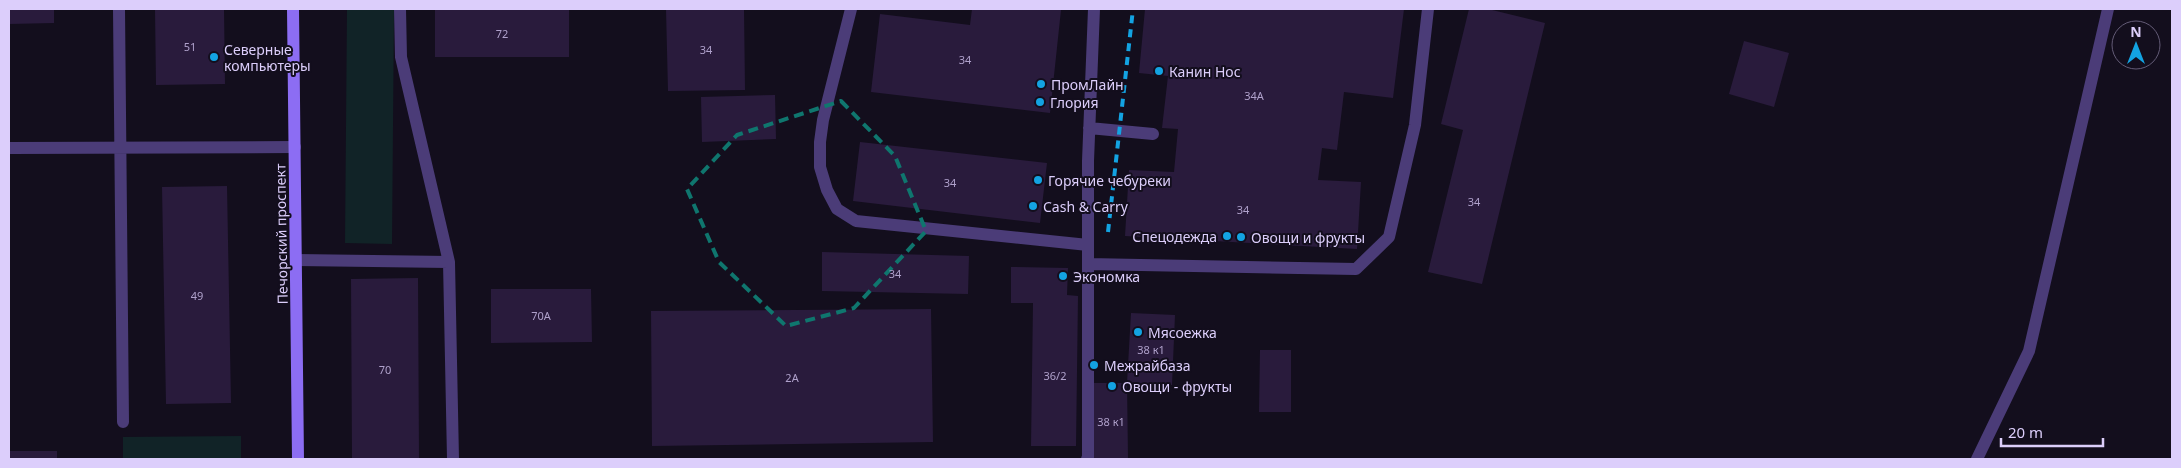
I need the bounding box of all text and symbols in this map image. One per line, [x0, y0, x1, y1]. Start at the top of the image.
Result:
north arrow [2111, 20, 2161, 70]
text: N [2130, 22, 2142, 41]
house number: 72 [496, 26, 508, 41]
house number: 51 [184, 39, 196, 54]
place label: Северные компьютеры [224, 40, 311, 75]
house number: 34 [700, 42, 713, 57]
marker: Северные компьютеры [208, 51, 220, 63]
house number: 34 [959, 52, 972, 67]
place label: Канин Нос [1169, 62, 1241, 81]
marker: Канин Нос [1153, 65, 1165, 77]
place label: ПромЛайн [1051, 75, 1124, 94]
marker: ПромЛайн [1035, 78, 1047, 90]
house number: 34А [1244, 88, 1265, 103]
place label: Глория [1050, 93, 1099, 112]
marker: Глория [1034, 96, 1046, 108]
street label: Печорский проспект [270, 163, 292, 304]
place label: Горячие чебуреки [1048, 171, 1171, 190]
marker: Горячие чебуреки [1032, 174, 1044, 186]
house number: 34 [944, 175, 957, 190]
house number: 34 [1468, 194, 1481, 209]
place label: Cash & Carry [1043, 197, 1129, 216]
marker: Cash & Carry [1027, 200, 1039, 212]
house number: 34 [1237, 202, 1250, 217]
place label: Спецодежда [1132, 227, 1217, 246]
place label: Овощи и фрукты [1251, 228, 1365, 247]
marker: Спецодежда [1221, 230, 1233, 242]
marker: Овощи и фрукты [1235, 231, 1247, 243]
house number: 34 [889, 266, 902, 281]
place label: Экономка [1073, 267, 1140, 286]
marker: Экономка [1057, 270, 1069, 282]
house number: 49 [191, 288, 203, 303]
house number: 70А [531, 308, 552, 323]
place label: Мясоежка [1148, 323, 1217, 342]
marker: Мясоежка [1132, 326, 1144, 338]
house number: 38 к1 [1137, 342, 1165, 357]
place label: Межрайбаза [1104, 356, 1191, 375]
marker: Межрайбаза [1088, 359, 1100, 371]
house number: 70 [379, 362, 391, 377]
house number: 36/2 [1044, 368, 1066, 383]
house number: 2А [785, 370, 800, 385]
place label: Овощи - фрукты [1122, 377, 1232, 396]
marker: Овощи - фрукты [1106, 380, 1118, 392]
house number: 38 к1 [1097, 414, 1125, 429]
scale bar [2001, 416, 2104, 448]
text: 20 m [2008, 422, 2043, 442]

